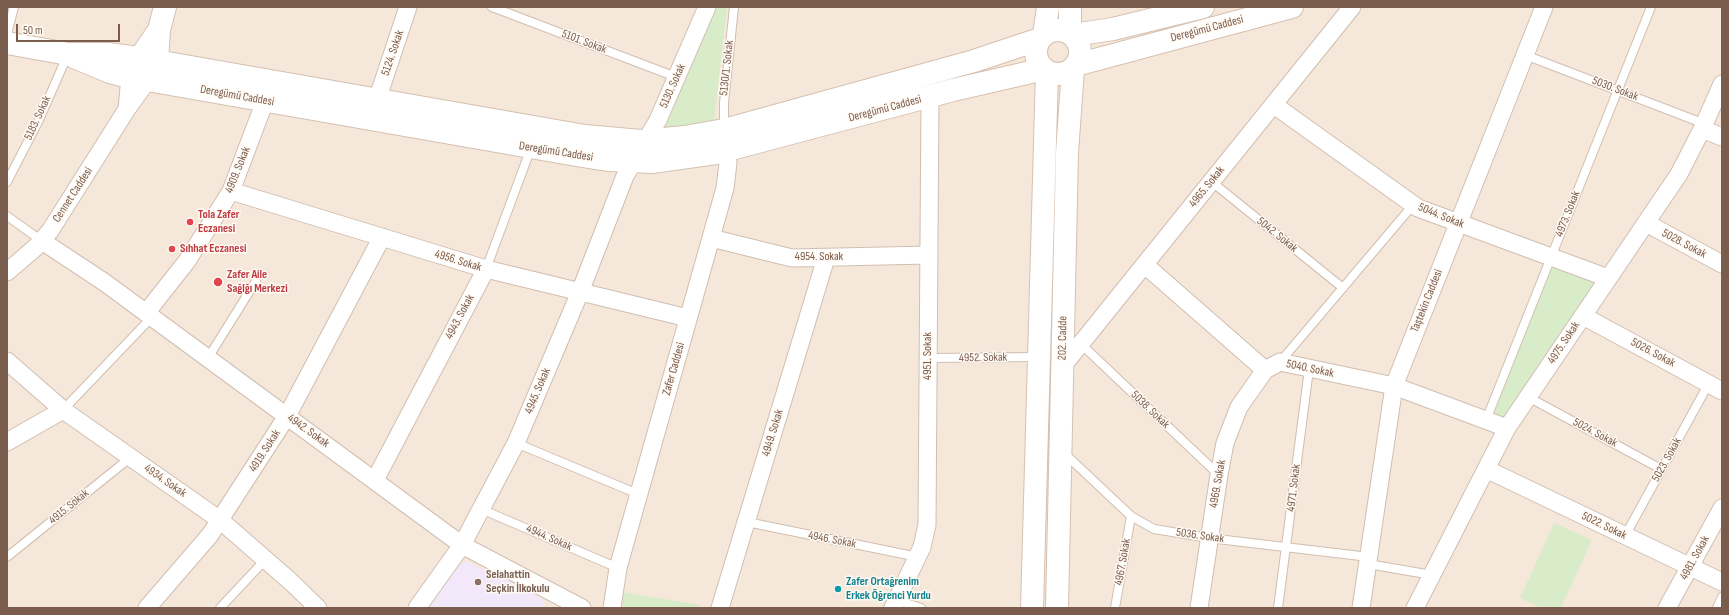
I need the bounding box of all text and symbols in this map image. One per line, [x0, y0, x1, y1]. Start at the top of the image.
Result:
street label: Deregümü Caddesi [1169, 12, 1245, 46]
scale bar [18, 16, 122, 42]
text: 50 m [23, 23, 43, 38]
street label: 5101. Sokak [559, 27, 609, 57]
street label: 5124. Sokak [379, 28, 407, 78]
street label: 5130/1. Sokak [717, 40, 737, 96]
street label: 5130. Sokak [657, 62, 689, 110]
street label: 5030. Sokak [1590, 74, 1640, 104]
street label: Deregümü Caddesi [199, 82, 275, 110]
street label: Deregümü Caddesi [847, 92, 923, 126]
street label: 5183. Sokak [21, 93, 55, 143]
street label: Deregümü Caddesi [518, 139, 594, 165]
street label: 4909. Sokak [222, 145, 254, 195]
street label: 4965. Sokak [1186, 164, 1228, 210]
street label: Cennet Caddesi [50, 165, 96, 225]
street label: 4973. Sokak [1552, 189, 1584, 239]
street label: 5044. Sokak [1416, 200, 1466, 232]
place label: Tola Zafer Eczanesi [198, 208, 239, 236]
street label: 5042. Sokak [1254, 214, 1300, 256]
marker: Tola Zafer Eczanesi [185, 217, 195, 227]
street label: 5028. Sokak [1659, 226, 1709, 262]
place label: Sıhhat Eczanesi [180, 242, 246, 256]
marker: Sıhhat Eczanesi [167, 244, 177, 254]
street label: 4956. Sokak [433, 247, 483, 275]
street label: 4954. Sokak [795, 250, 843, 264]
street label: Taştekin Caddesi [1408, 267, 1446, 335]
place label: Zafer Aile Sağlğı Merkezi [227, 268, 288, 296]
marker: Zafer Aile Sağlğı Merkezi [212, 276, 224, 288]
street label: 4943. Sokak [442, 292, 478, 342]
street label: 202. Cadde [1055, 316, 1071, 360]
street label: 4975. Sokak [1545, 319, 1583, 367]
street label: 4951. Sokak [921, 332, 935, 380]
street label: 5026. Sokak [1628, 335, 1678, 371]
street label: Zafer Caddesi [660, 341, 688, 397]
street label: 4952. Sokak [959, 350, 1007, 366]
street label: 5040. Sokak [1285, 357, 1335, 381]
street label: 4945. Sokak [522, 366, 554, 416]
street label: 5038. Sokak [1128, 388, 1172, 432]
street label: 4949. Sokak [759, 408, 787, 458]
street label: 4942. Sokak [284, 411, 332, 451]
street label: 5024. Sokak [1570, 415, 1620, 451]
street label: 4919. Sokak [246, 427, 284, 475]
street label: 5023. Sokak [1649, 435, 1685, 485]
street label: 4969. Sokak [1207, 459, 1229, 509]
street label: 4934. Sokak [141, 461, 189, 501]
street label: 4971. Sokak [1284, 463, 1304, 513]
street label: 4915. Sokak [46, 486, 92, 528]
street label: 5022. Sokak [1579, 509, 1629, 543]
street label: 4944. Sokak [524, 522, 574, 554]
street label: 5036. Sokak [1175, 526, 1225, 546]
street label: 4946. Sokak [807, 528, 857, 552]
street label: 4981. Sokak [1677, 533, 1713, 583]
street label: 4967. Sokak [1112, 537, 1134, 587]
place label: Selahattin Seçkin İlkokulu [486, 568, 549, 596]
place label: Zafer Ortağrenim Erkek Öğrenci Yurdu [846, 575, 931, 603]
marker: Selahattin Seçkin İlkokulu [473, 577, 483, 587]
marker: Zafer Ortağrenim Erkek Öğrenci Yurdu [833, 584, 843, 594]

